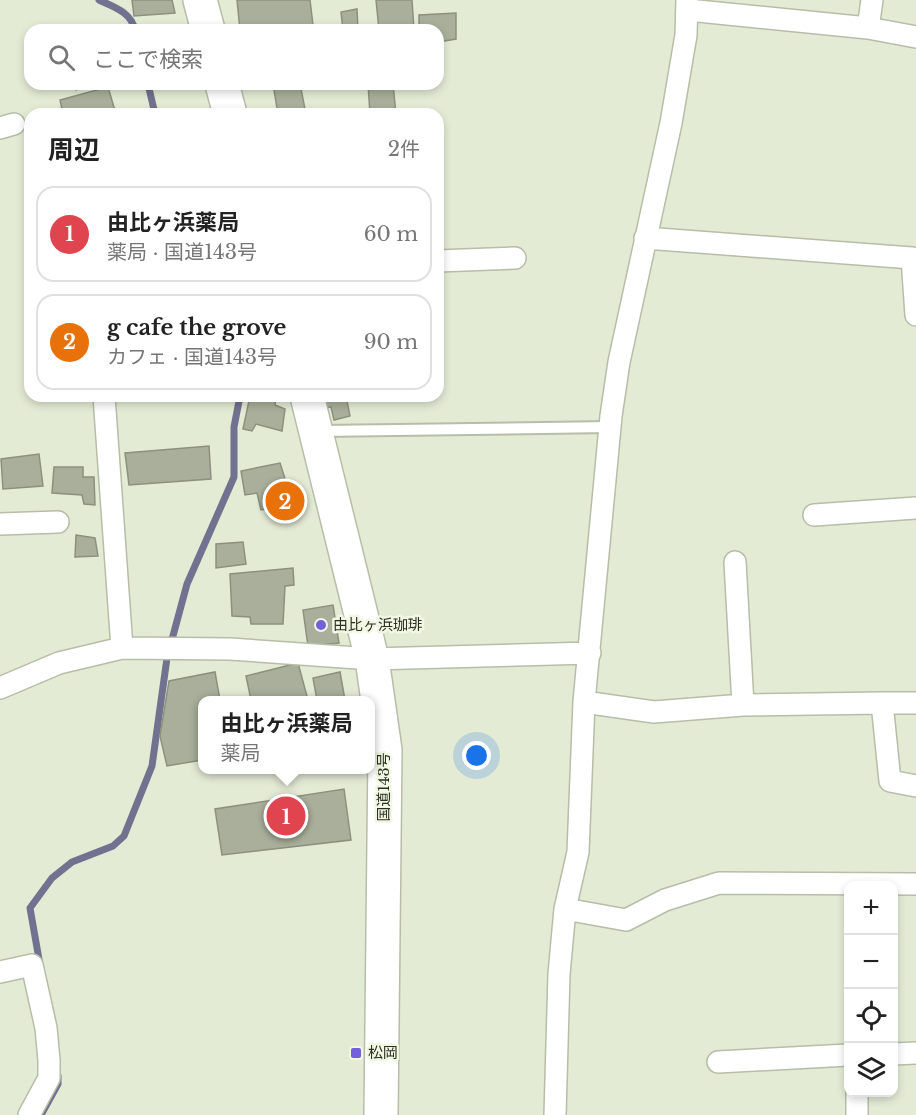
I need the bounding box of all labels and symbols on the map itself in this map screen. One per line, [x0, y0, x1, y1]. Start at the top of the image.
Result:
pin: 2 [266, 478, 304, 524]
place label: 由比ヶ浜珈琲 [333, 615, 423, 634]
marker: 由比ヶ浜珈琲 [314, 618, 328, 632]
your location [462, 741, 491, 770]
street label: 国道143号 [374, 752, 393, 822]
pin: 1 [266, 794, 306, 838]
place label: 松岡 [368, 1043, 398, 1062]
marker: 松岡 [349, 1046, 363, 1060]

